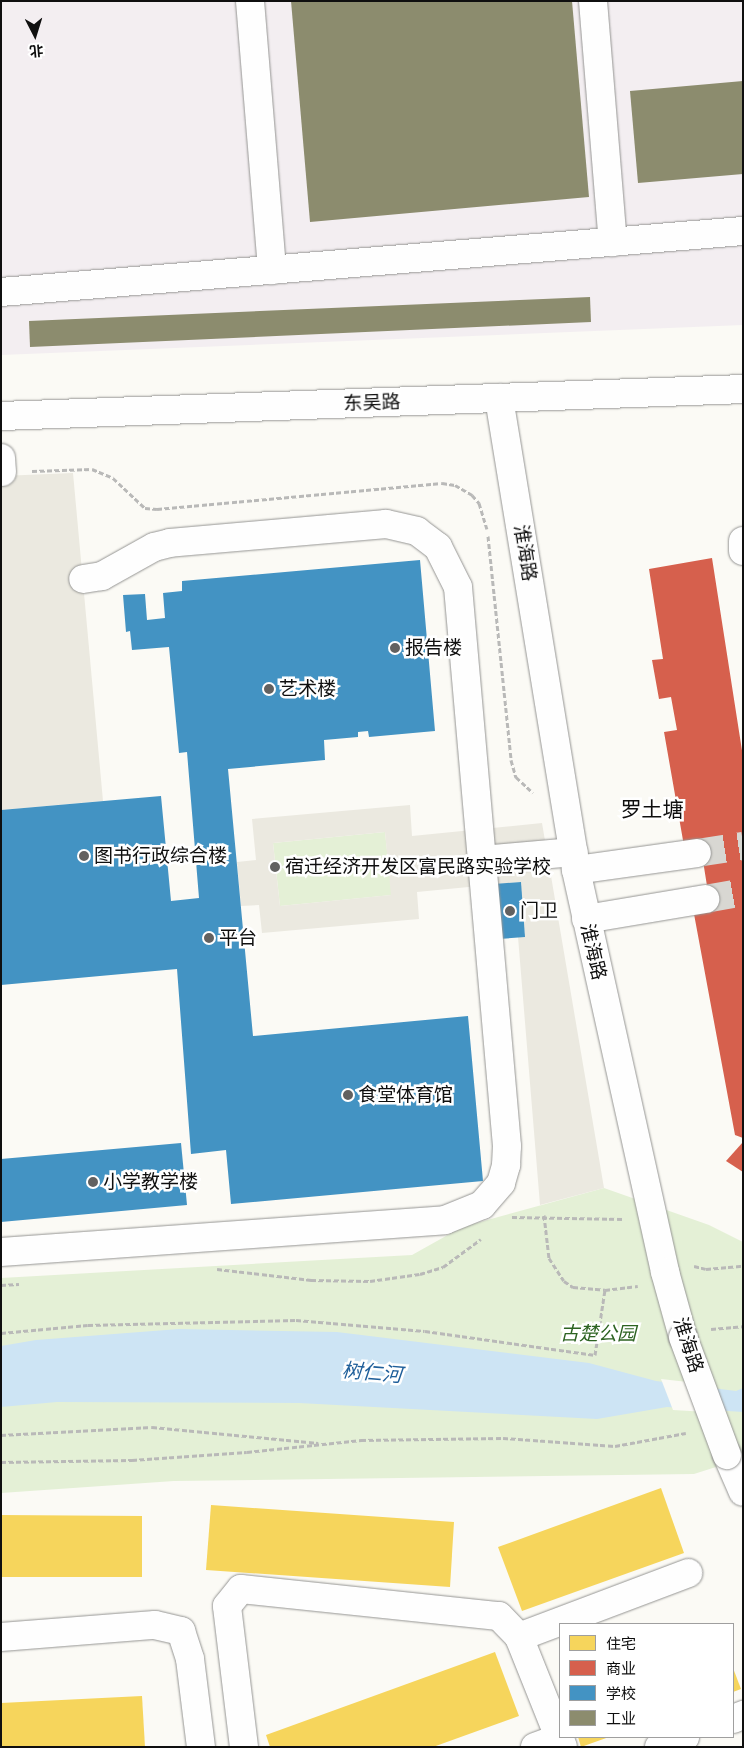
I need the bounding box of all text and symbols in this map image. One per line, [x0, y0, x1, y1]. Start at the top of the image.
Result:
north arrow [10, 10, 60, 60]
text: 北 [29, 41, 44, 60]
street label: 东吴路 [343, 391, 401, 415]
street label: 淮海路 [509, 523, 541, 583]
place label: 报告楼 [405, 637, 462, 659]
marker: 报告楼 [389, 642, 401, 654]
place label: 艺术楼 [279, 678, 336, 700]
marker: 艺术楼 [263, 683, 275, 695]
district label: 罗土塘 [621, 797, 683, 823]
place label: 图书行政综合楼 [94, 845, 227, 867]
marker: 图书行政综合楼 [78, 850, 90, 862]
place label: 宿迁经济开发区富民路实验学校 [285, 856, 551, 878]
marker: 宿迁经济开发区富民路实验学校 [269, 861, 281, 873]
place label: 门卫 [520, 900, 558, 922]
marker: 门卫 [504, 905, 516, 917]
street label: 淮海路 [575, 922, 611, 982]
place label: 平台 [219, 927, 257, 949]
marker: 平台 [203, 932, 215, 944]
place label: 食堂体育馆 [358, 1084, 453, 1106]
marker: 食堂体育馆 [342, 1089, 354, 1101]
place label: 小学教学楼 [103, 1171, 198, 1193]
marker: 小学教学楼 [87, 1176, 99, 1188]
street label: 淮海路 [668, 1314, 708, 1376]
park label: 古楚公园 [560, 1323, 636, 1345]
water label: 树仁河 [341, 1358, 403, 1388]
legend [559, 1623, 734, 1738]
text: 住宅 [606, 1635, 636, 1653]
text: 商业 [606, 1660, 636, 1678]
text: 学校 [606, 1685, 636, 1703]
text: 工业 [606, 1710, 636, 1728]

